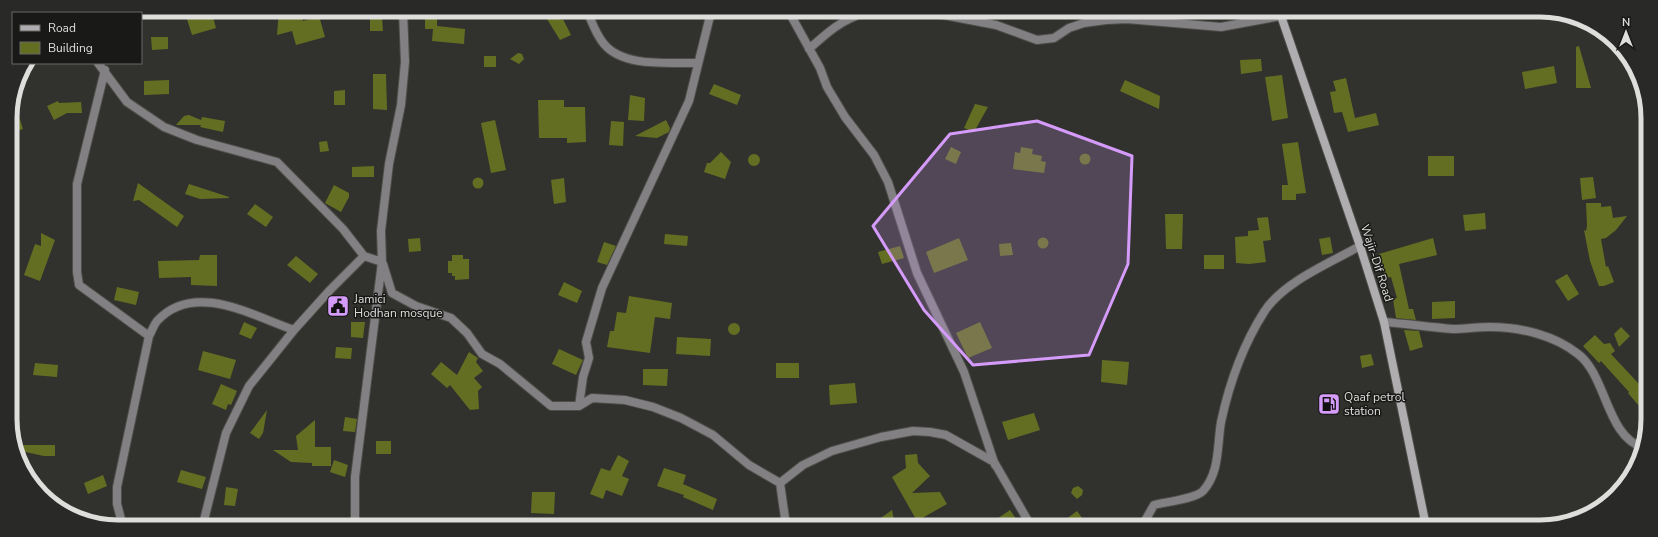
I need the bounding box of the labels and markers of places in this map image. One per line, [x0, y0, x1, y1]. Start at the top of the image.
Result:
place label: Jamici Hodhan mosque [353, 291, 443, 321]
public building icon: Jamici Hodhan mosque [325, 293, 351, 319]
place label: Qaaf petrol station [1344, 389, 1405, 419]
fuel station icon: Qaaf petrol station [1316, 391, 1342, 417]

